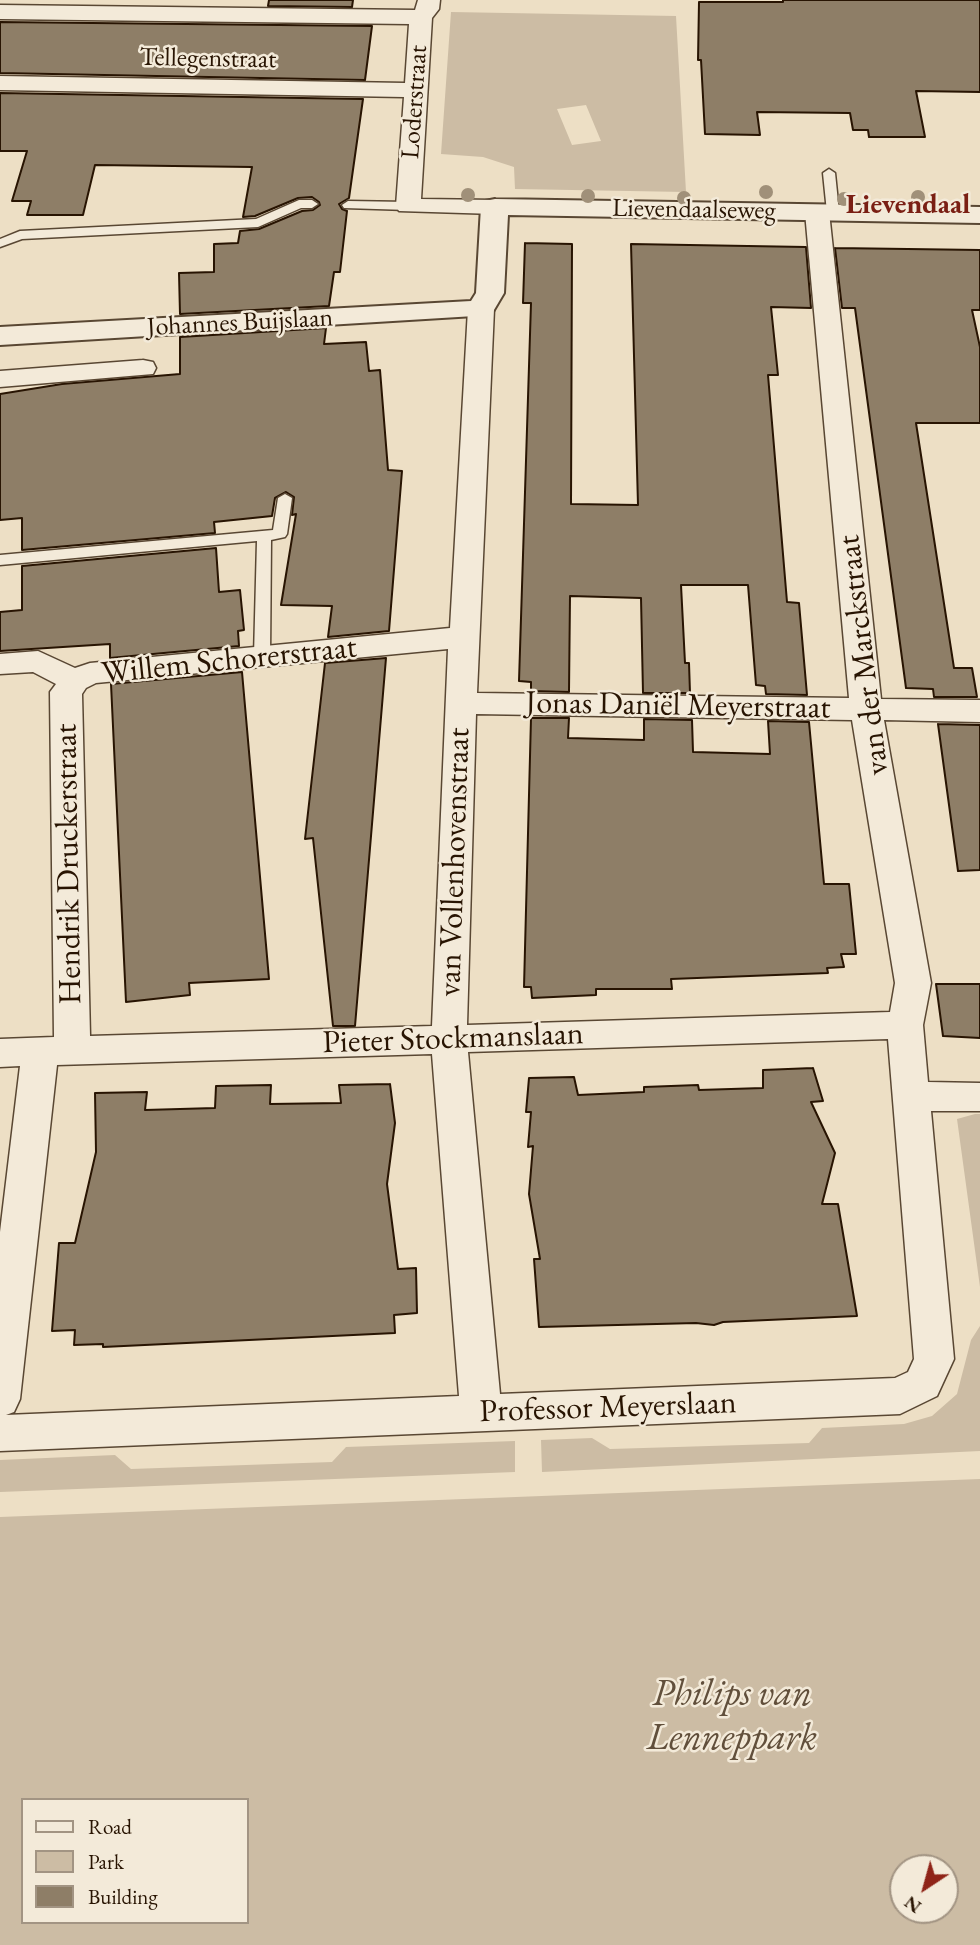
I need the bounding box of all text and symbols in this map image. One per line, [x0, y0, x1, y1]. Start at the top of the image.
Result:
street label: Tellegenstraat [139, 42, 277, 76]
street label: Loderstraat [395, 44, 435, 160]
district label: Lievendaal [846, 188, 970, 222]
street label: Lievendaalseweg [612, 193, 776, 227]
street label: Johannes Buijslaan [146, 303, 334, 343]
street label: van der Marckstraat [830, 533, 898, 777]
street label: Willem Schorerstraat [100, 629, 358, 693]
street label: Jonas Daniël Meyerstraat [525, 684, 831, 728]
street label: Hendrik Druckerstraat [47, 723, 91, 1005]
street label: van Vollenhovenstraat [431, 727, 479, 997]
street label: Pieter Stockmanslaan [322, 1015, 584, 1063]
street label: Professor Meyerslaan [479, 1384, 737, 1432]
park label: Philips van Lenneppark [647, 1672, 817, 1762]
legend [21, 1798, 248, 1924]
text: Road [88, 1813, 132, 1840]
text: Park [88, 1848, 124, 1875]
north arrow [889, 1854, 959, 1924]
text: Building [88, 1883, 158, 1910]
text: N [899, 1890, 926, 1919]

